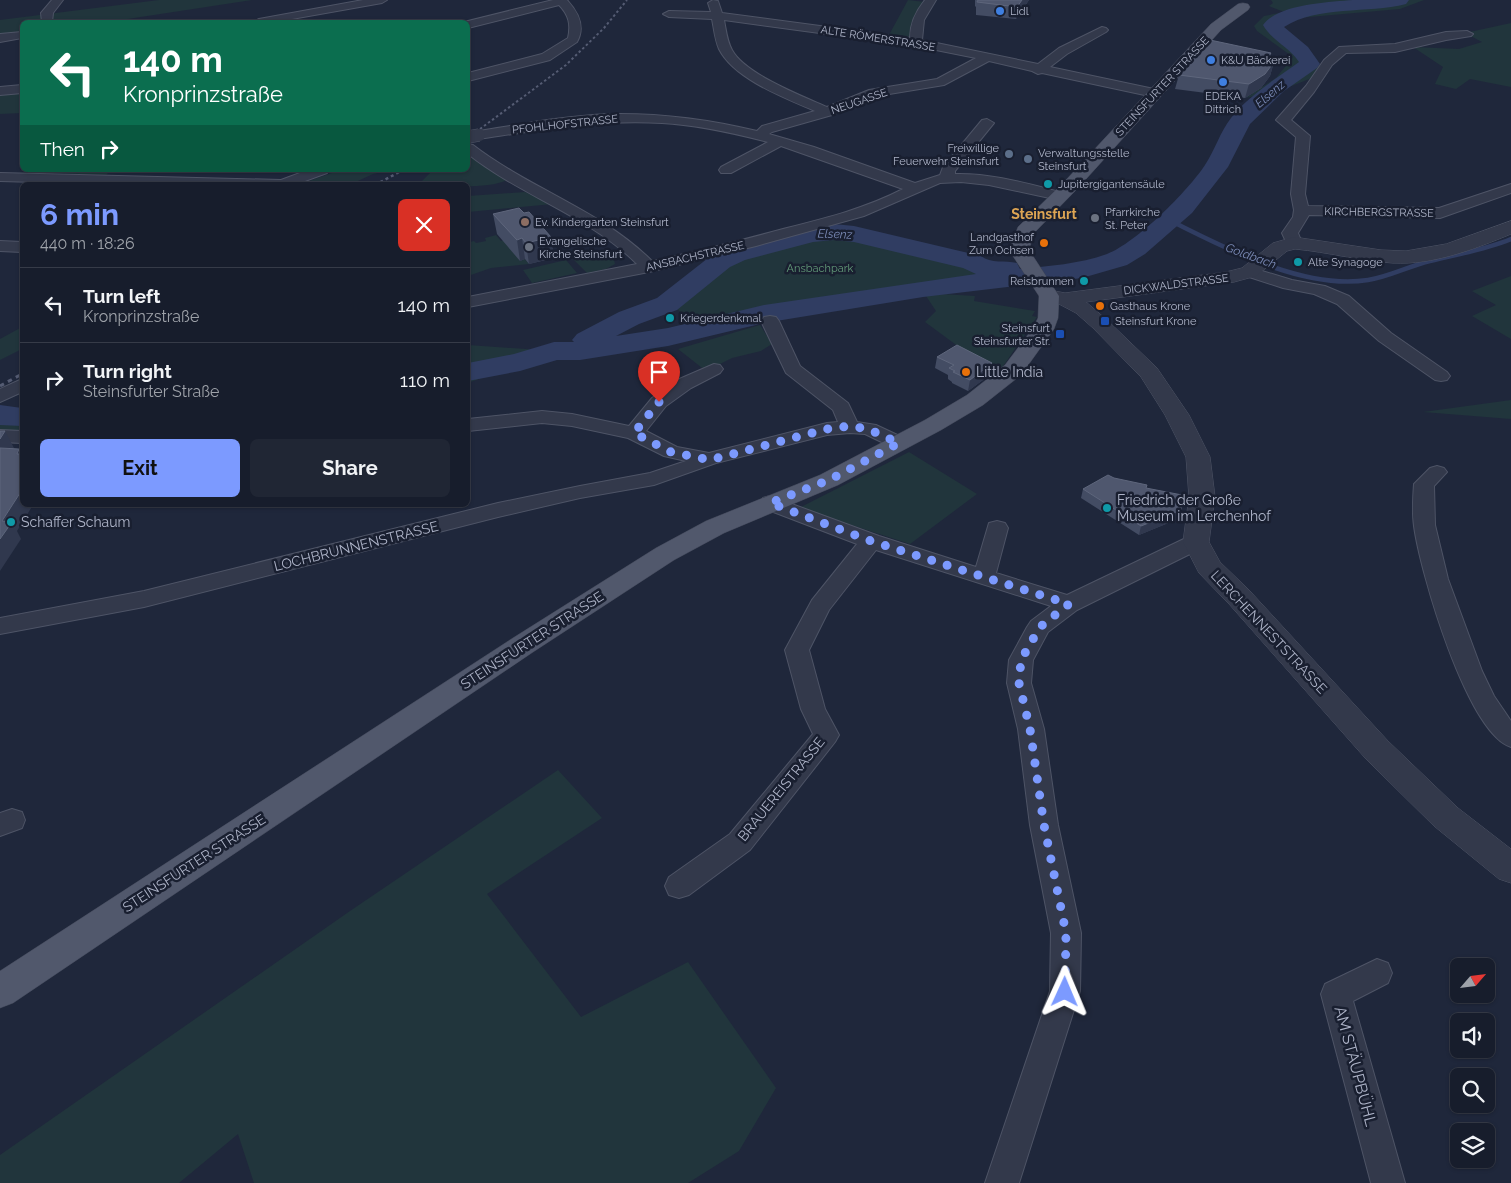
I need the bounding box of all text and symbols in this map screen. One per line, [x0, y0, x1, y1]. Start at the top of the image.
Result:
marker: Lidl [994, 5, 1006, 17]
place label: Lidl [1010, 5, 1029, 18]
street label: ALTE RÖMERSTRASSE [820, 23, 936, 54]
street label: STEINSFURTER STRASSE [1113, 34, 1212, 139]
text: 140 m [123, 39, 223, 80]
icon: left [40, 40, 105, 105]
marker: K&U Bäckerei [1205, 54, 1217, 66]
place label: K&U Bäckerei [1221, 54, 1290, 67]
marker: EDEKA Dittrich [1217, 76, 1229, 88]
water label: Elsenz [1252, 77, 1288, 111]
text: Kronprinzstraße [123, 81, 283, 107]
street label: NEUGASSE [829, 86, 889, 117]
place label: EDEKA Dittrich [1205, 90, 1241, 116]
street label: PFOHLHOFSTRASSE [511, 112, 619, 137]
icon: right [95, 135, 123, 163]
text: Then [40, 138, 85, 160]
place label: Freiwillige Feuerwehr Steinsfurt [893, 142, 1000, 168]
place label: Verwaltungsstelle Steinsfurt [1038, 147, 1130, 173]
marker: Freiwillige Feuerwehr Steinsfurt [1003, 148, 1015, 160]
marker: Verwaltungsstelle Steinsfurt [1022, 153, 1034, 165]
marker: Jupitergigantensäule [1042, 178, 1054, 190]
place label: Jupitergigantensäule [1058, 178, 1165, 191]
text: 6 min [40, 197, 119, 232]
button: close [398, 199, 450, 251]
street label: KIRCHBERGSTRASSE [1324, 205, 1434, 220]
district label: Steinsfurt [1011, 206, 1077, 222]
place label: Pfarrkirche St. Peter [1105, 206, 1161, 232]
marker: Pfarrkirche St. Peter [1089, 212, 1101, 224]
marker: Ev. Kindergarten Steinsfurt [519, 216, 531, 228]
place label: Ev. Kindergarten Steinsfurt [535, 216, 669, 229]
water label: Elsenz [818, 226, 853, 242]
place label: Landgasthof Zum Ochsen [969, 231, 1034, 257]
text: 440 m · 18:26 [40, 234, 135, 253]
place label: Evangelische Kirche Steinsfurt [539, 235, 623, 261]
marker: Landgasthof Zum Ochsen [1038, 237, 1050, 249]
street label: ANSBACHSTRASSE [645, 239, 746, 274]
water label: Goldbach [1224, 240, 1278, 272]
marker: Evangelische Kirche Steinsfurt [523, 241, 535, 253]
marker: Alte Synagoge [1292, 256, 1304, 268]
place label: Alte Synagoge [1308, 256, 1383, 269]
park label: Ansbachpark [787, 262, 854, 275]
street label: DICKWALDSTRASSE [1123, 272, 1230, 297]
place label: Reisbrunnen [1010, 275, 1074, 288]
marker: Reisbrunnen [1078, 275, 1090, 287]
text: Turn left [83, 285, 160, 307]
icon: left [40, 291, 68, 319]
text: 140 m [398, 294, 450, 316]
marker: Gasthaus Krone [1094, 300, 1106, 312]
place label: Gasthaus Krone [1110, 300, 1191, 313]
text: Kronprinzstraße [83, 307, 199, 326]
marker: Kriegerdenkmal [664, 312, 676, 324]
place label: Kriegerdenkmal [680, 312, 761, 325]
marker: Steinsfurt Krone [1099, 315, 1111, 327]
place label: Steinsfurt Krone [1115, 315, 1197, 328]
place label: Steinsfurt Steinsfurter Str. [974, 322, 1050, 348]
marker: Steinsfurt Steinsfurter Str. [1054, 328, 1066, 340]
pin [638, 351, 680, 402]
icon: arrive [645, 358, 673, 386]
text: Turn right [83, 360, 172, 382]
place label: Little India [976, 364, 1043, 380]
icon: right [40, 366, 68, 394]
marker: Little India [960, 366, 972, 378]
text: 110 m [400, 369, 450, 391]
text: Steinsfurter Straße [83, 382, 220, 401]
button: Exit [40, 439, 240, 497]
button: Share [250, 439, 450, 497]
place label: Friedrich der Große Museum im Lerchenhof [1117, 492, 1272, 524]
marker: Friedrich der Große Museum im Lerchenhof [1101, 502, 1113, 514]
place label: Schaffer Schaum [21, 514, 130, 530]
marker: Schaffer Schaum [5, 516, 17, 528]
street label: LOCHBRUNNENSTRASSE [272, 518, 440, 574]
street label: LERCHENNESTSTRASSE [1208, 567, 1330, 697]
street label: STEINSFURTER STRASSE [458, 588, 606, 692]
street label: BRAUEREISTRASSE [734, 734, 828, 844]
street label: STEINSFURTER STRASSE [120, 811, 268, 915]
north arrow [1450, 958, 1495, 1002]
map controls [1450, 958, 1495, 1168]
position arrow [1038, 965, 1090, 1017]
street label: AM STÄUPBÜHL [1330, 1004, 1382, 1129]
button: sound [1450, 1013, 1495, 1058]
button: search [1450, 1068, 1495, 1113]
button: layers [1450, 1123, 1495, 1168]

